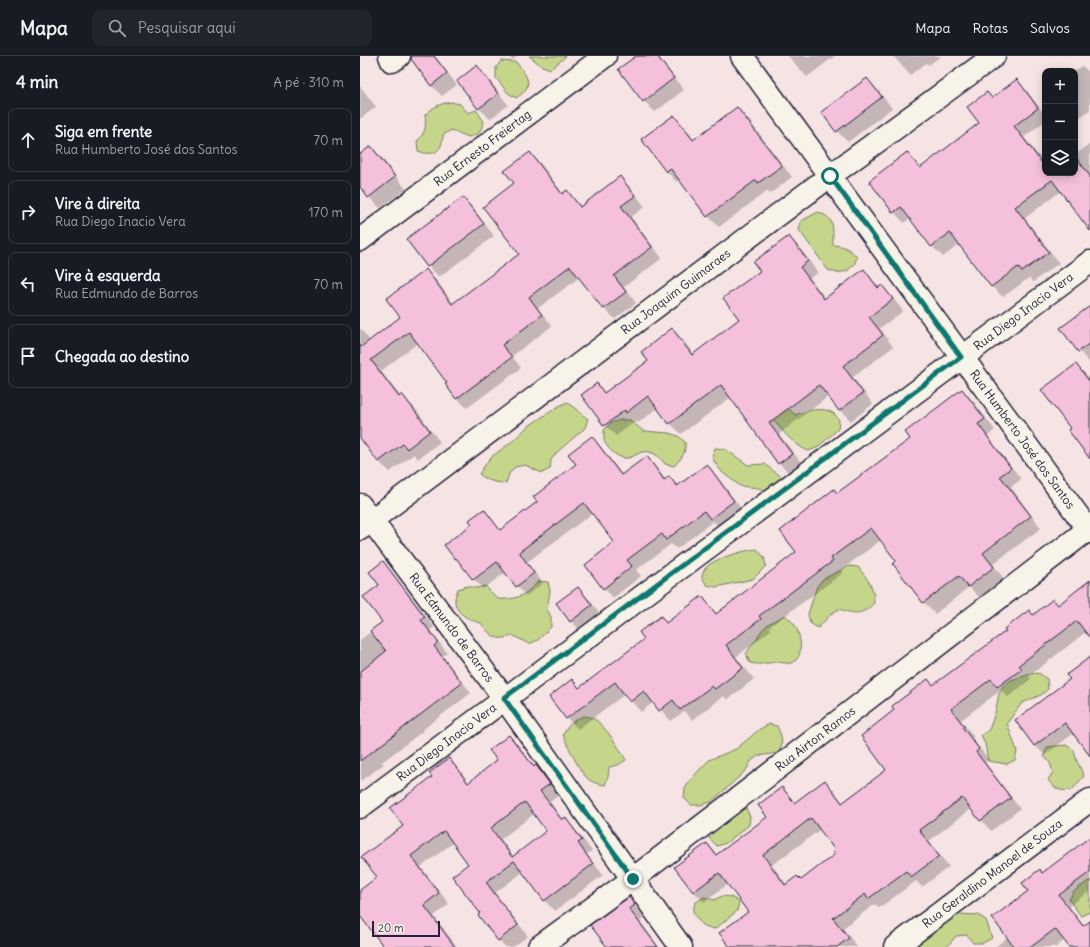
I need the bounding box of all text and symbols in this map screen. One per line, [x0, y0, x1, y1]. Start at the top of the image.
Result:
search box [92, 10, 372, 46]
text: Mapa [20, 16, 68, 40]
icon: search [106, 17, 128, 39]
text: Pesquisar aqui [138, 18, 236, 37]
text: Mapa [915, 19, 950, 37]
text: Rotas [972, 19, 1008, 37]
text: Salvos [1030, 19, 1070, 37]
map controls [1042, 68, 1078, 176]
button: + [1042, 68, 1078, 104]
text: 4 min [16, 71, 58, 93]
text: A pé · 310 m [274, 74, 344, 91]
button: − [1042, 104, 1078, 140]
street label: Rua Ernesto Freiertag [431, 106, 534, 189]
text: Siga em frente [55, 122, 152, 141]
icon: ahead [17, 129, 39, 151]
text: 70 m [314, 132, 343, 149]
button: layers [1042, 140, 1078, 176]
text: Rua Humberto José dos Santos [55, 141, 237, 158]
route start [821, 167, 839, 185]
text: Vire à direita [55, 194, 140, 213]
icon: right [17, 201, 39, 223]
text: 170 m [308, 204, 343, 221]
text: Rua Diego Inacio Vera [55, 213, 186, 230]
street label: Rua Joaquim Guimaraes [618, 245, 733, 337]
text: Vire à esquerda [55, 266, 161, 285]
street label: Rua Diego Inacio Vera [970, 269, 1076, 353]
icon: left [17, 273, 39, 295]
text: 70 m [314, 276, 343, 293]
text: Rua Edmundo de Barros [55, 285, 198, 302]
icon: arrive [17, 345, 39, 367]
text: Chegada ao destino [55, 347, 189, 366]
street label: Rua Humberto José dos Santos [967, 367, 1079, 512]
street label: Rua Edmundo de Barros [406, 570, 497, 685]
street label: Rua Diego Inacio Vera [393, 700, 499, 784]
street label: Rua Airton Ramos [772, 703, 858, 774]
street label: Rua Geraldino Manoel de Souza [919, 815, 1065, 931]
route end [624, 870, 642, 888]
scale bar [372, 919, 440, 938]
text: 20 m [378, 921, 404, 935]

